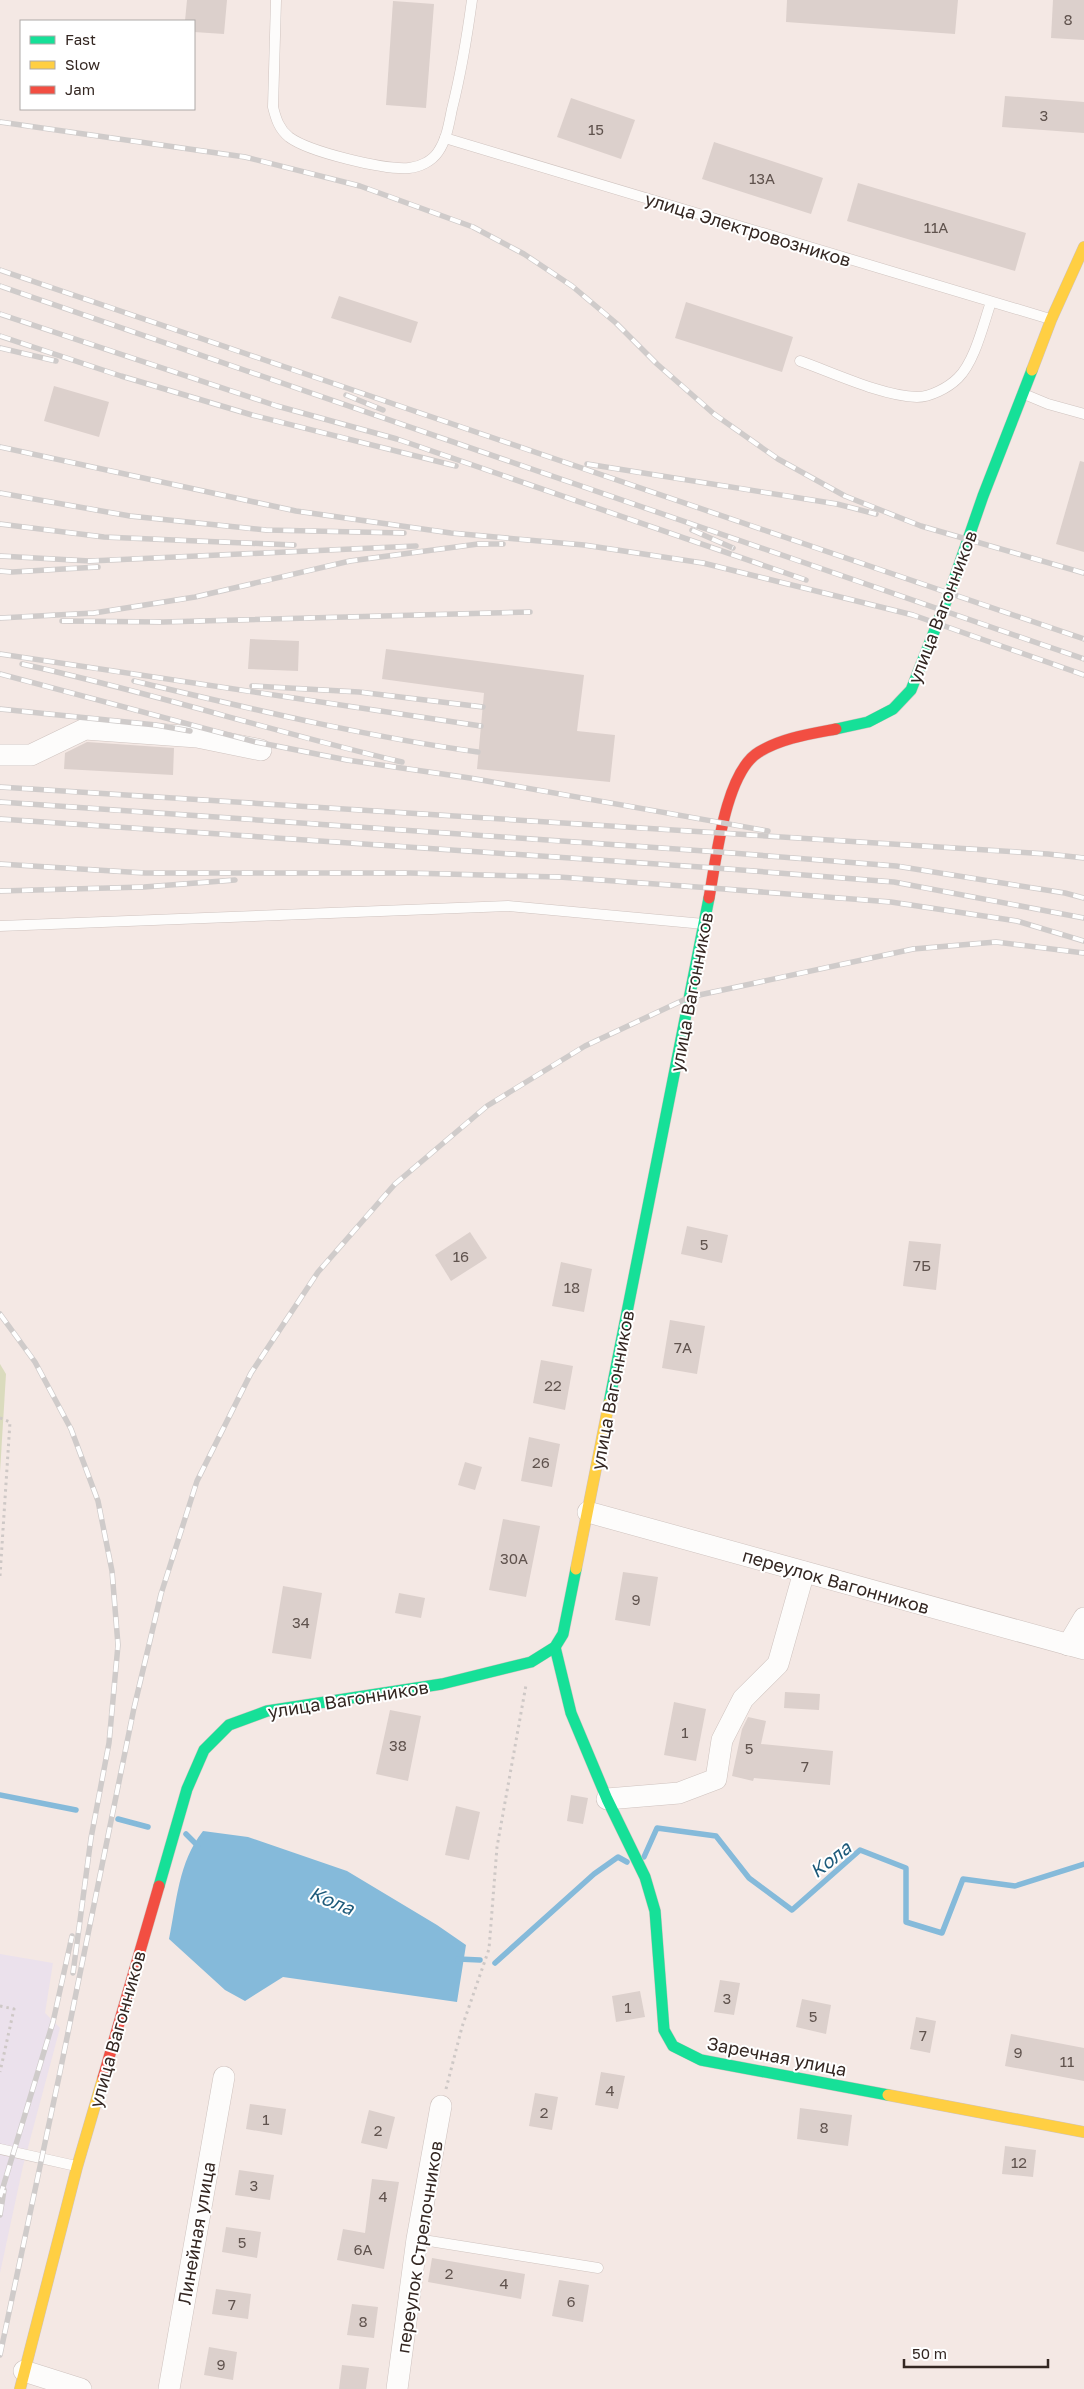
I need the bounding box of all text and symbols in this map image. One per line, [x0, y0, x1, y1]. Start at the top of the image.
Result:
house number: 8 [1063, 10, 1073, 28]
legend [20, 20, 195, 110]
text: Fast [65, 30, 96, 48]
text: Slow [65, 55, 100, 73]
text: Jam [65, 80, 95, 98]
house number: 3 [1040, 106, 1048, 124]
house number: 15 [588, 120, 604, 138]
house number: 13А [749, 169, 775, 187]
street label: улица Электровозников [642, 187, 854, 271]
house number: 11А [924, 218, 948, 236]
street label: улица Вагонников [903, 527, 981, 687]
street label: улица Вагонников [665, 910, 717, 1074]
house number: 5 [700, 1235, 708, 1253]
house number: 16 [453, 1247, 469, 1265]
house number: 7Б [913, 1256, 931, 1274]
house number: 18 [564, 1278, 580, 1296]
street label: улица Вагонников [586, 1308, 638, 1472]
house number: 7А [674, 1338, 692, 1356]
house number: 22 [544, 1376, 562, 1394]
house number: 26 [532, 1453, 550, 1471]
street label: переулок Вагонников [740, 1544, 932, 1618]
house number: 30А [500, 1549, 528, 1567]
house number: 9 [631, 1590, 641, 1608]
house number: 34 [292, 1613, 310, 1631]
street label: улица Вагонников [266, 1675, 430, 1723]
house number: 1 [681, 1723, 689, 1741]
house number: 38 [389, 1736, 407, 1754]
house number: 5 [745, 1739, 753, 1757]
house number: 7 [801, 1757, 809, 1775]
water label: Кола [805, 1835, 856, 1882]
water label: Кола [306, 1881, 359, 1920]
street label: улица Вагонников [84, 1948, 150, 2110]
house number: 3 [723, 1989, 731, 2007]
house number: 1 [624, 1998, 632, 2016]
house number: 5 [809, 2007, 817, 2025]
house number: 7 [919, 2026, 927, 2044]
street label: Заречная улица [705, 2032, 849, 2080]
house number: 9 [1013, 2043, 1023, 2061]
house number: 11 [1060, 2052, 1074, 2070]
house number: 4 [605, 2081, 615, 2099]
house number: 2 [540, 2103, 548, 2121]
house number: 1 [262, 2110, 270, 2128]
house number: 8 [819, 2118, 829, 2136]
house number: 2 [374, 2121, 382, 2139]
street label: переулок Стрелочников [391, 2139, 447, 2355]
house number: 12 [1011, 2153, 1027, 2171]
street label: Линейная улица [173, 2160, 219, 2306]
house number: 3 [250, 2176, 258, 2194]
house number: 4 [378, 2187, 388, 2205]
house number: 5 [238, 2233, 246, 2251]
house number: 6А [353, 2240, 373, 2258]
house number: 2 [445, 2264, 453, 2282]
house number: 4 [499, 2274, 509, 2292]
house number: 6 [566, 2292, 576, 2310]
house number: 7 [228, 2295, 236, 2313]
house number: 8 [358, 2312, 368, 2330]
scale bar [904, 2336, 1048, 2368]
text: 50 m [912, 2344, 947, 2362]
house number: 9 [216, 2355, 226, 2373]

